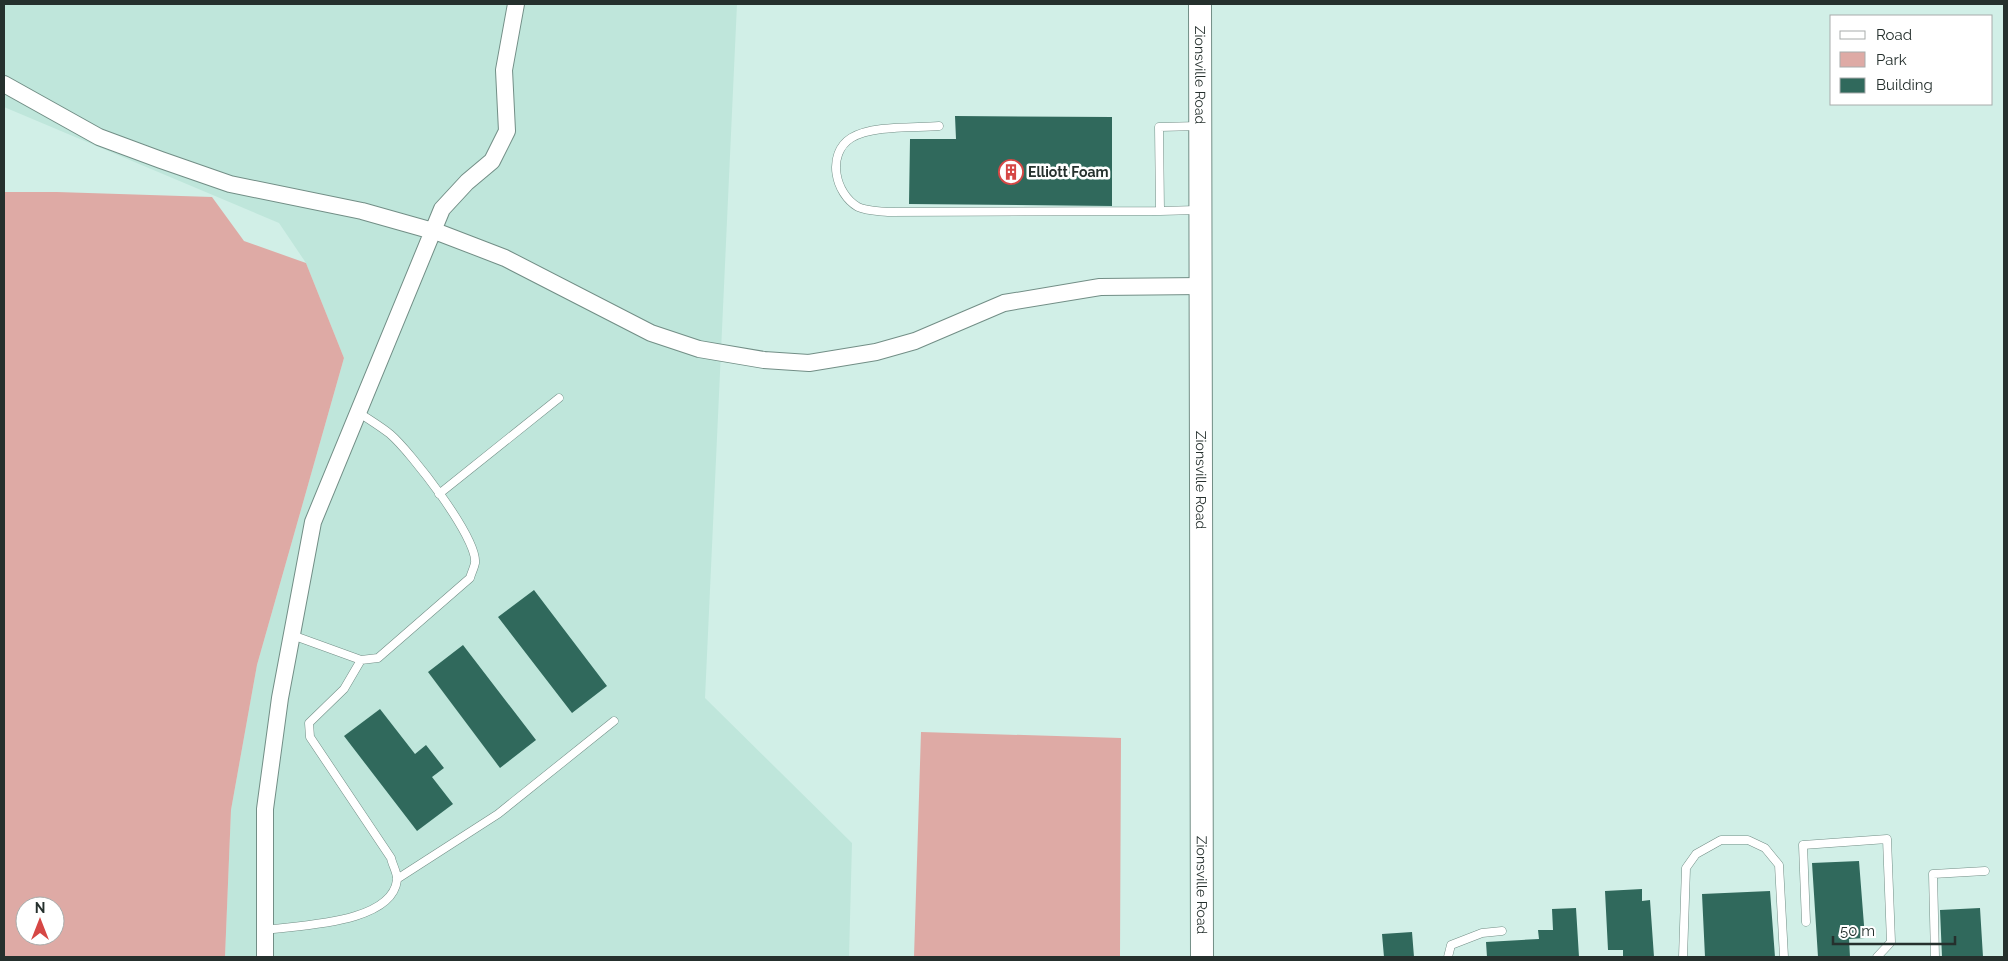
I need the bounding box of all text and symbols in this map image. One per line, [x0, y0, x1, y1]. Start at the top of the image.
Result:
legend [1830, 15, 1993, 105]
street label: Zionsville Road [1192, 26, 1208, 124]
text: Road [1876, 26, 1912, 44]
text: Park [1876, 51, 1907, 69]
text: Building [1876, 76, 1933, 94]
building icon: Elliott Foam [998, 159, 1024, 185]
place label: Elliott Foam [1028, 164, 1108, 180]
street label: Zionsville Road [1193, 431, 1209, 529]
street label: Zionsville Road [1194, 836, 1210, 934]
north arrow [15, 896, 65, 946]
text: N [35, 900, 45, 916]
scale bar [1833, 914, 1956, 946]
text: 50 m [1840, 922, 1875, 940]

